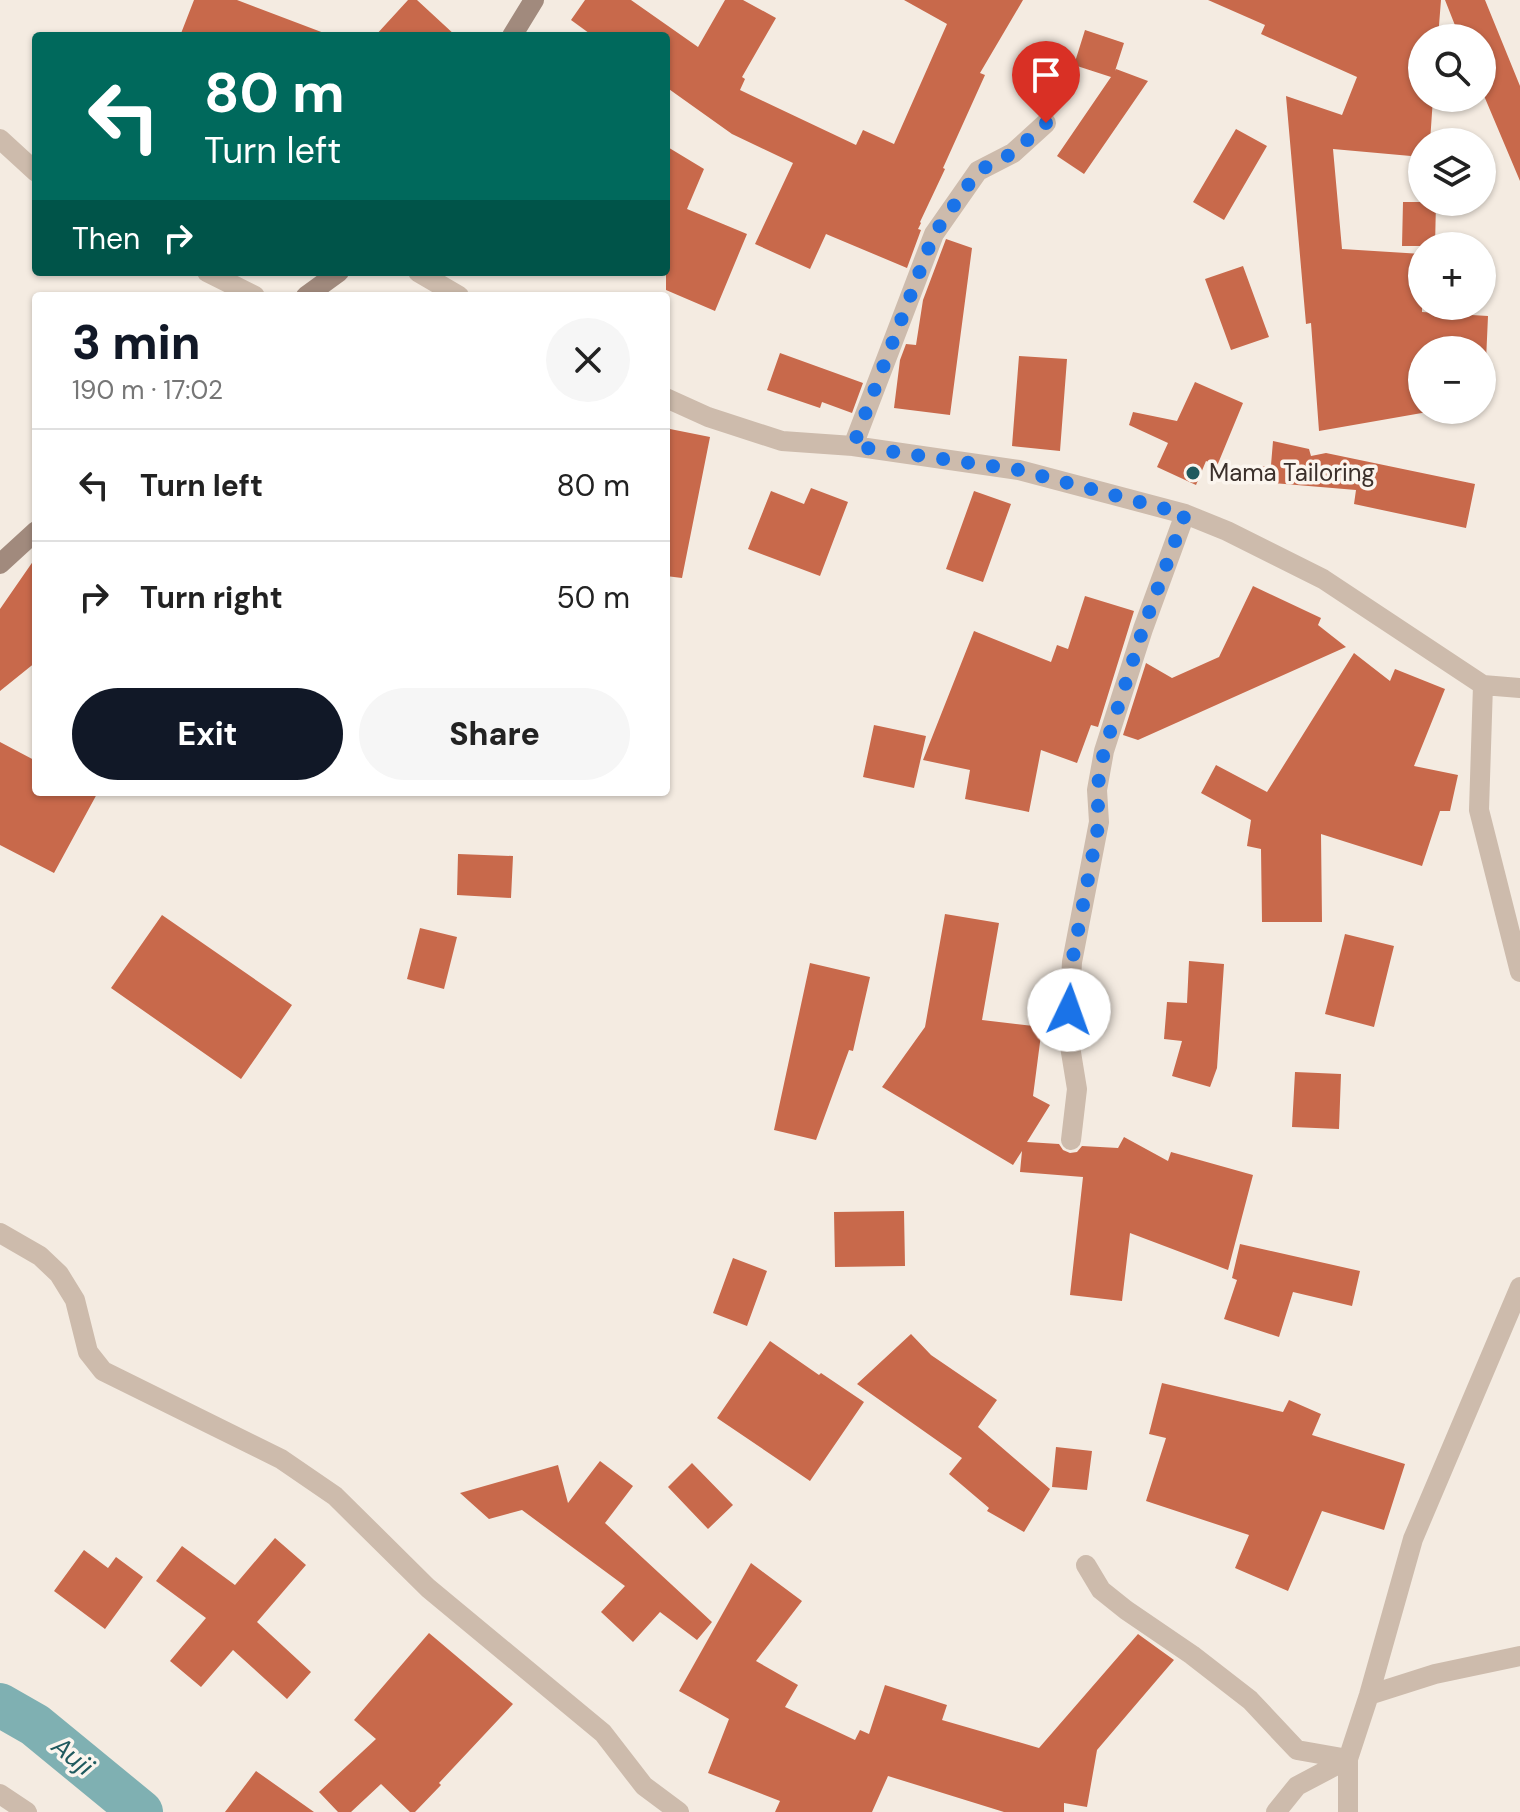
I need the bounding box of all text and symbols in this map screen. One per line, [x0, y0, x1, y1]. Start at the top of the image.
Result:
map controls [1408, 24, 1496, 424]
button: search [1408, 24, 1496, 112]
pin [1012, 41, 1080, 123]
icon: arrive [1024, 53, 1068, 97]
text: 80 m [204, 56, 345, 129]
icon: left [72, 64, 176, 168]
text: Turn left [204, 127, 341, 174]
button: layers [1408, 128, 1496, 216]
icon: right [156, 216, 200, 260]
text: Then [72, 219, 140, 258]
button: + [1408, 232, 1496, 320]
text: 3 min [72, 311, 201, 374]
button: close [546, 318, 630, 402]
button: − [1408, 336, 1496, 424]
text: 190 m · 17:02 [72, 373, 223, 407]
place label: Mama Tailoring [1209, 457, 1375, 488]
icon: left [72, 463, 116, 507]
marker: Mama Tailoring [1184, 464, 1202, 482]
text: Turn left [140, 466, 263, 505]
text: 80 m [557, 466, 630, 505]
icon: right [72, 575, 116, 619]
text: Turn right [140, 578, 283, 617]
text: 50 m [556, 578, 630, 617]
button: Exit [72, 688, 343, 780]
button: Share [359, 688, 630, 780]
position arrow [1027, 968, 1111, 1052]
water label: Auji [44, 1728, 102, 1784]

